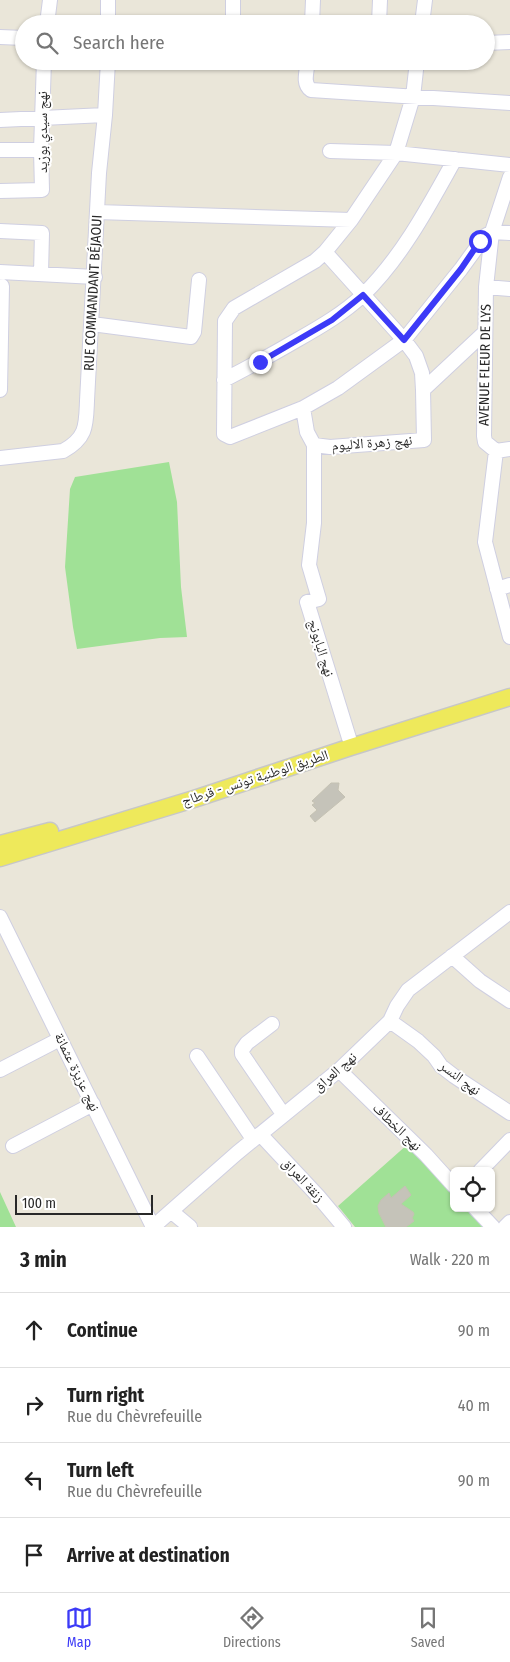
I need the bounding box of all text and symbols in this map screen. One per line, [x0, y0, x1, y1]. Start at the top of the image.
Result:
search box [15, 15, 495, 70]
icon: search [33, 29, 61, 57]
text: Search here [73, 31, 165, 54]
street label: نهج سيدي بوزيد [34, 91, 53, 173]
street label: RUE COMMANDANT BÉJAOUI [79, 214, 106, 372]
route start [469, 230, 492, 253]
street label: AVENUE FLEUR DE LYS [475, 304, 495, 426]
route end [249, 351, 272, 374]
street label: نهج زهرة الاليوم [331, 432, 413, 455]
street label: نهج البابونج [303, 617, 338, 679]
street label: الطريق الوطنية تونس - قرطاج [180, 746, 331, 811]
street label: نهج عزيزة عثمانة [50, 1030, 103, 1115]
street label: نهج العراق [310, 1048, 361, 1096]
street label: نهج النسر [435, 1056, 484, 1100]
street label: نهج الخطاف [368, 1099, 425, 1155]
street label: زنقة العراق [278, 1154, 328, 1206]
map controls [450, 1167, 495, 1212]
button: locate [450, 1167, 495, 1212]
scale bar [15, 1192, 152, 1215]
text: 100 m [22, 1195, 56, 1212]
text: 3 min [20, 1247, 67, 1273]
text: Walk · 220 m [410, 1250, 490, 1269]
icon: ahead [20, 1316, 48, 1344]
text: Continue [67, 1319, 138, 1342]
text: 90 m [458, 1321, 490, 1340]
text: Turn right [67, 1384, 144, 1407]
icon: right [20, 1391, 48, 1419]
text: 40 m [458, 1396, 490, 1415]
text: Rue du Chèvrefeuille [67, 1407, 202, 1426]
text: Turn left [67, 1459, 134, 1482]
icon: left [20, 1466, 48, 1494]
text: 90 m [458, 1471, 490, 1490]
text: Rue du Chèvrefeuille [67, 1482, 202, 1501]
icon: arrive [20, 1541, 48, 1569]
text: Arrive at destination [67, 1544, 230, 1567]
tab: Map [65, 1604, 93, 1651]
tab: Directions [223, 1604, 281, 1651]
tab: Saved [411, 1604, 445, 1651]

